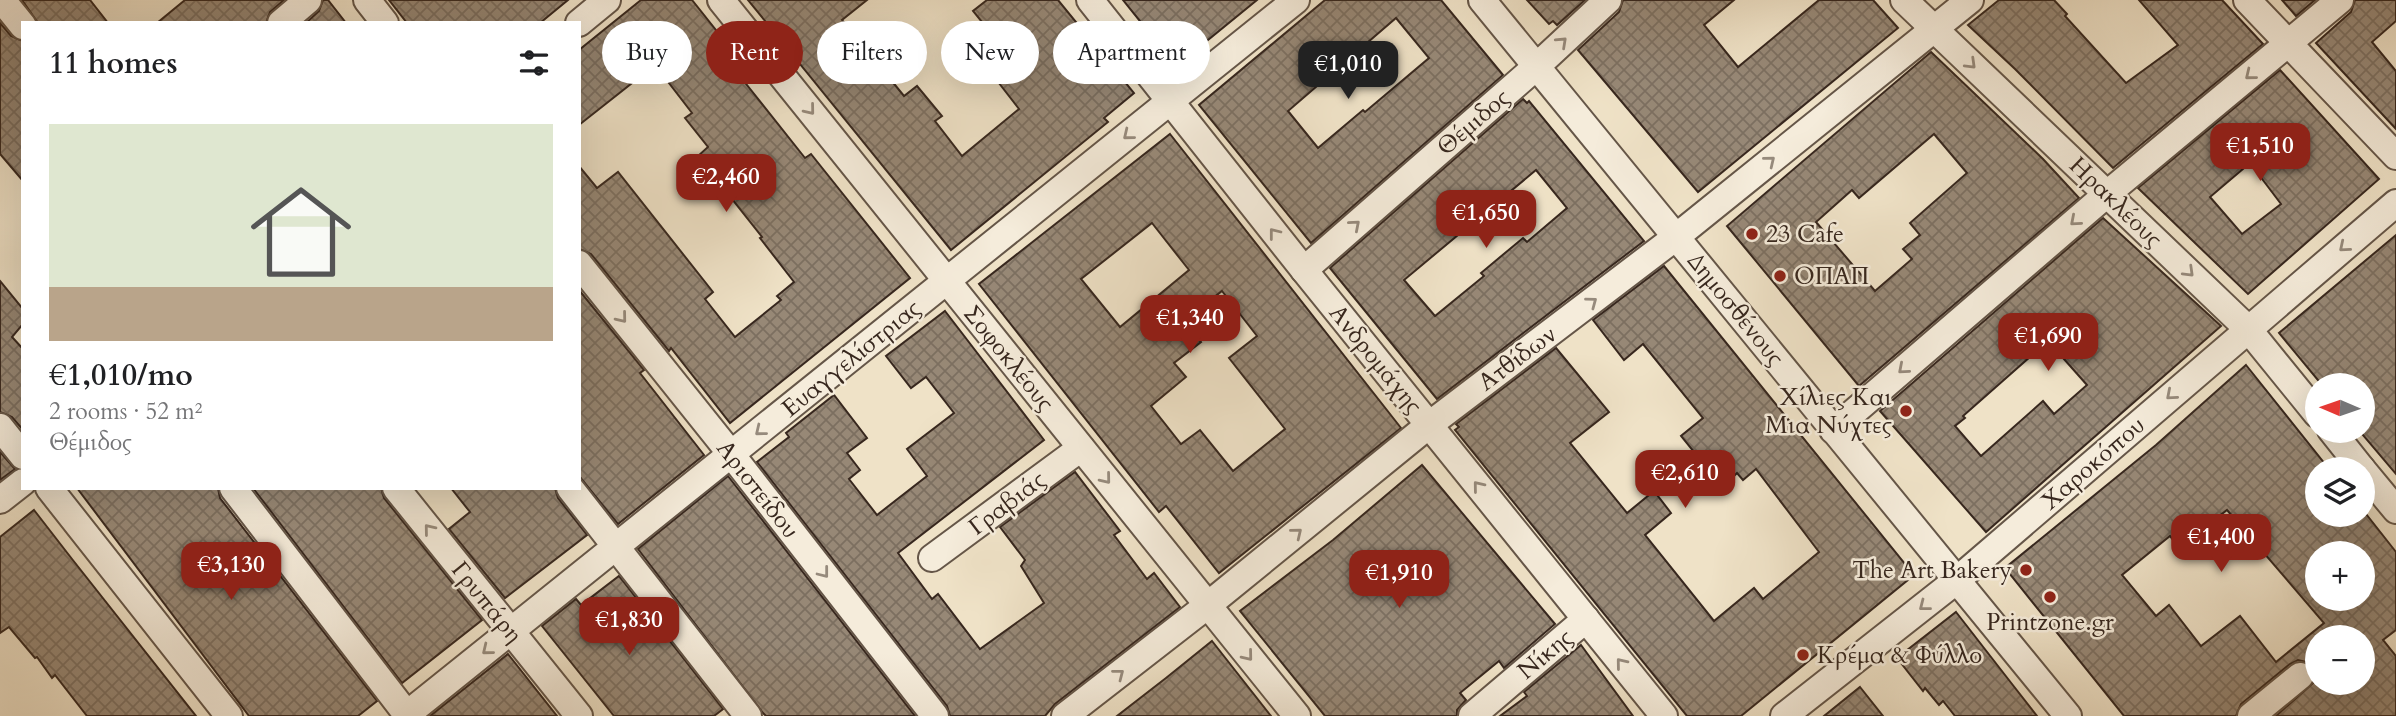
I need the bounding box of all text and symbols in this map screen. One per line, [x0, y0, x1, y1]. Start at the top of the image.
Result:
chip: Buy [602, 21, 692, 84]
chip: Rent [706, 21, 803, 84]
chip: Filters [817, 21, 927, 84]
chip: New [941, 21, 1039, 84]
chip: Apartment [1053, 21, 1210, 84]
one-way arrow [1554, 38, 1567, 51]
pin: €1,010 [1291, 42, 1405, 101]
text: 11 homes [49, 43, 178, 84]
icon: filters [515, 44, 553, 82]
text: €1,010 [1314, 48, 1382, 79]
one-way arrow [1963, 56, 1976, 68]
one-way arrow [2246, 67, 2258, 80]
street label: Θέμιδος [1430, 82, 1517, 163]
one-way arrow [802, 102, 814, 115]
pin: €1,510 [2203, 124, 2317, 183]
one-way arrow [1123, 126, 1135, 139]
text: €1,510 [2226, 130, 2294, 161]
street label: Ηρακλέους [2062, 149, 2170, 255]
pin: €2,460 [669, 154, 783, 214]
one-way arrow [1762, 157, 1775, 169]
text: €2,460 [692, 161, 760, 192]
icon: home [238, 169, 364, 295]
pin: €1,650 [1429, 190, 1543, 250]
text: €1,650 [1452, 197, 1520, 228]
one-way arrow [2070, 213, 2083, 225]
place label: 23 Cafe [1766, 218, 1844, 251]
one-way arrow [1347, 221, 1360, 233]
marker: 23 Cafe [1744, 226, 1760, 242]
one-way arrow [1270, 228, 1282, 241]
one-way arrow [2339, 239, 2352, 251]
street label: Δημοσθένους [1680, 246, 1792, 373]
place label: ΟΠΑΠ [1794, 260, 1869, 293]
one-way arrow [2181, 264, 2194, 277]
marker: ΟΠΑΠ [1772, 268, 1788, 284]
street label: Ευαγγελίστριας [775, 292, 928, 425]
pin: €1,340 [1133, 296, 1247, 355]
one-way arrow [1584, 297, 1596, 310]
street label: Σοφοκλέους [956, 298, 1062, 418]
street label: Ανδρομάχης [1321, 298, 1430, 421]
text: €1,340 [1156, 302, 1224, 333]
one-way arrow [614, 309, 626, 322]
pin: €1,690 [1991, 314, 2105, 373]
street label: Ατθίδων [1471, 318, 1563, 399]
text: €1,690 [2014, 320, 2082, 351]
text: €1,010/mo [49, 355, 193, 396]
one-way arrow [1898, 361, 1911, 373]
north arrow [2305, 373, 2375, 443]
map controls [2305, 373, 2375, 695]
place label: Χίλιες Και Μια Νύχτες [1765, 381, 1892, 442]
one-way arrow [2166, 387, 2179, 399]
text: 2 rooms · 52 m² [49, 396, 202, 427]
marker: Χίλιες Και Μια Νύχτες [1898, 403, 1914, 419]
street label: Χαροκόπου [2035, 409, 2152, 518]
one-way arrow [755, 423, 768, 435]
text: Θέμιδος [49, 427, 132, 458]
street label: Αριστείδου [709, 433, 807, 546]
pin: €2,610 [1628, 450, 1742, 510]
text: €2,610 [1651, 457, 1719, 488]
button: layers [2305, 457, 2375, 527]
street label: Γραβιάς [962, 463, 1053, 543]
one-way arrow [1097, 471, 1110, 483]
one-way arrow [1474, 481, 1487, 493]
pin: €1,400 [2164, 514, 2278, 574]
text: €1,400 [2187, 521, 2255, 552]
one-way arrow [424, 525, 437, 537]
one-way arrow [1289, 529, 1302, 541]
button: + [2305, 541, 2375, 611]
pin: €3,130 [174, 542, 288, 602]
text: €3,130 [197, 549, 265, 580]
pin: €1,910 [1342, 550, 1456, 610]
street label: Γρυπάρη [443, 554, 530, 650]
place label: The Art Bakery [1852, 554, 2012, 587]
text: €1,910 [1365, 557, 1433, 588]
marker: The Art Bakery [2018, 562, 2034, 578]
one-way arrow [815, 565, 828, 578]
marker: Printzone.gr [2042, 589, 2058, 605]
pin: €1,830 [572, 598, 686, 657]
one-way arrow [1919, 598, 1931, 611]
text: €1,830 [595, 604, 663, 635]
place label: Printzone.gr [1986, 606, 2114, 639]
street label: Νίκης [1511, 622, 1580, 687]
button: − [2305, 625, 2375, 695]
place label: Κρέμα & Φύλλο [1817, 639, 1982, 672]
one-way arrow [482, 642, 494, 655]
marker: Κρέμα & Φύλλο [1795, 647, 1811, 663]
one-way arrow [1240, 649, 1253, 661]
one-way arrow [1617, 658, 1630, 670]
one-way arrow [1111, 670, 1123, 683]

